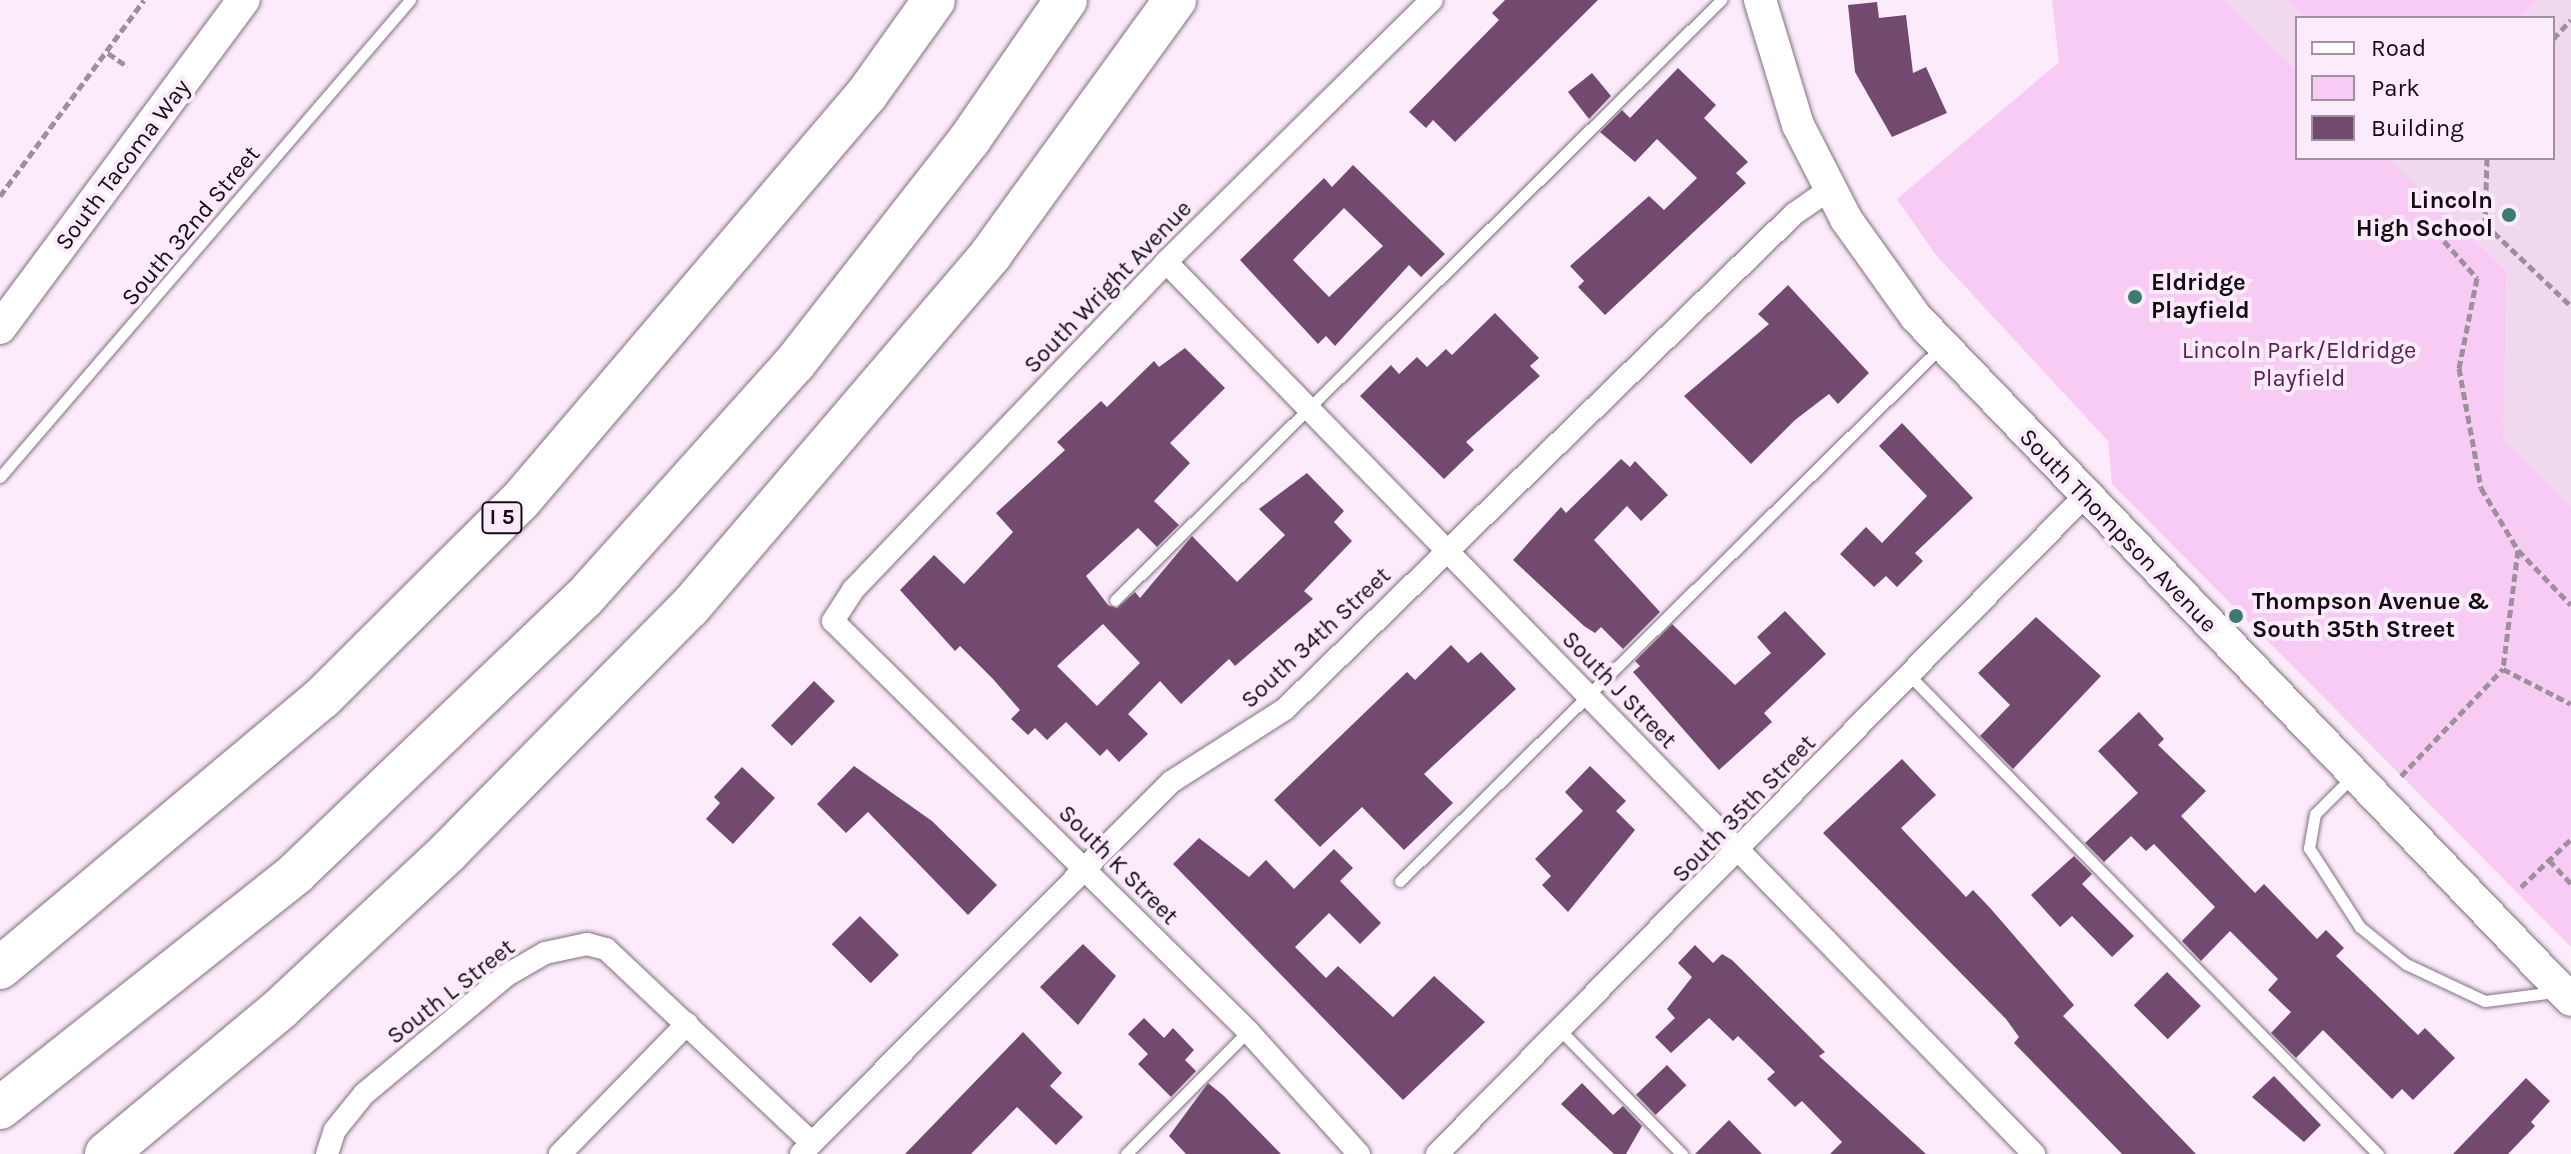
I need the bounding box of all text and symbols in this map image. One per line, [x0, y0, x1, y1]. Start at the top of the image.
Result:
legend [2295, 16, 2555, 160]
text: Road [2371, 34, 2426, 62]
street label: South Tacoma Way [49, 74, 197, 256]
text: Park [2371, 74, 2420, 102]
text: Building [2371, 114, 2464, 142]
street label: South 32nd Street [116, 140, 266, 312]
place label: Lincoln High School [2356, 187, 2493, 243]
street label: South Wright Avenue [1018, 194, 1198, 380]
marker: Lincoln High School [2500, 206, 2518, 224]
place label: Eldridge Playfield [2151, 269, 2250, 325]
marker: Eldridge Playfield [2126, 288, 2144, 306]
park label: Lincoln Park/Eldridge Playfield [2182, 337, 2416, 393]
street label: South Thompson Avenue [2013, 423, 2223, 639]
road number: I 5 [480, 500, 524, 536]
street label: South 34th Street [1235, 561, 1397, 715]
place label: Thompson Avenue & South 35th Street [2252, 588, 2490, 644]
marker: Thompson Avenue & South 35th Street [2227, 607, 2245, 625]
street label: South J Street [1556, 625, 1682, 755]
street label: South 35th Street [1666, 729, 1822, 889]
street label: South K Street [1052, 799, 1184, 931]
street label: South L Street [381, 933, 521, 1051]

